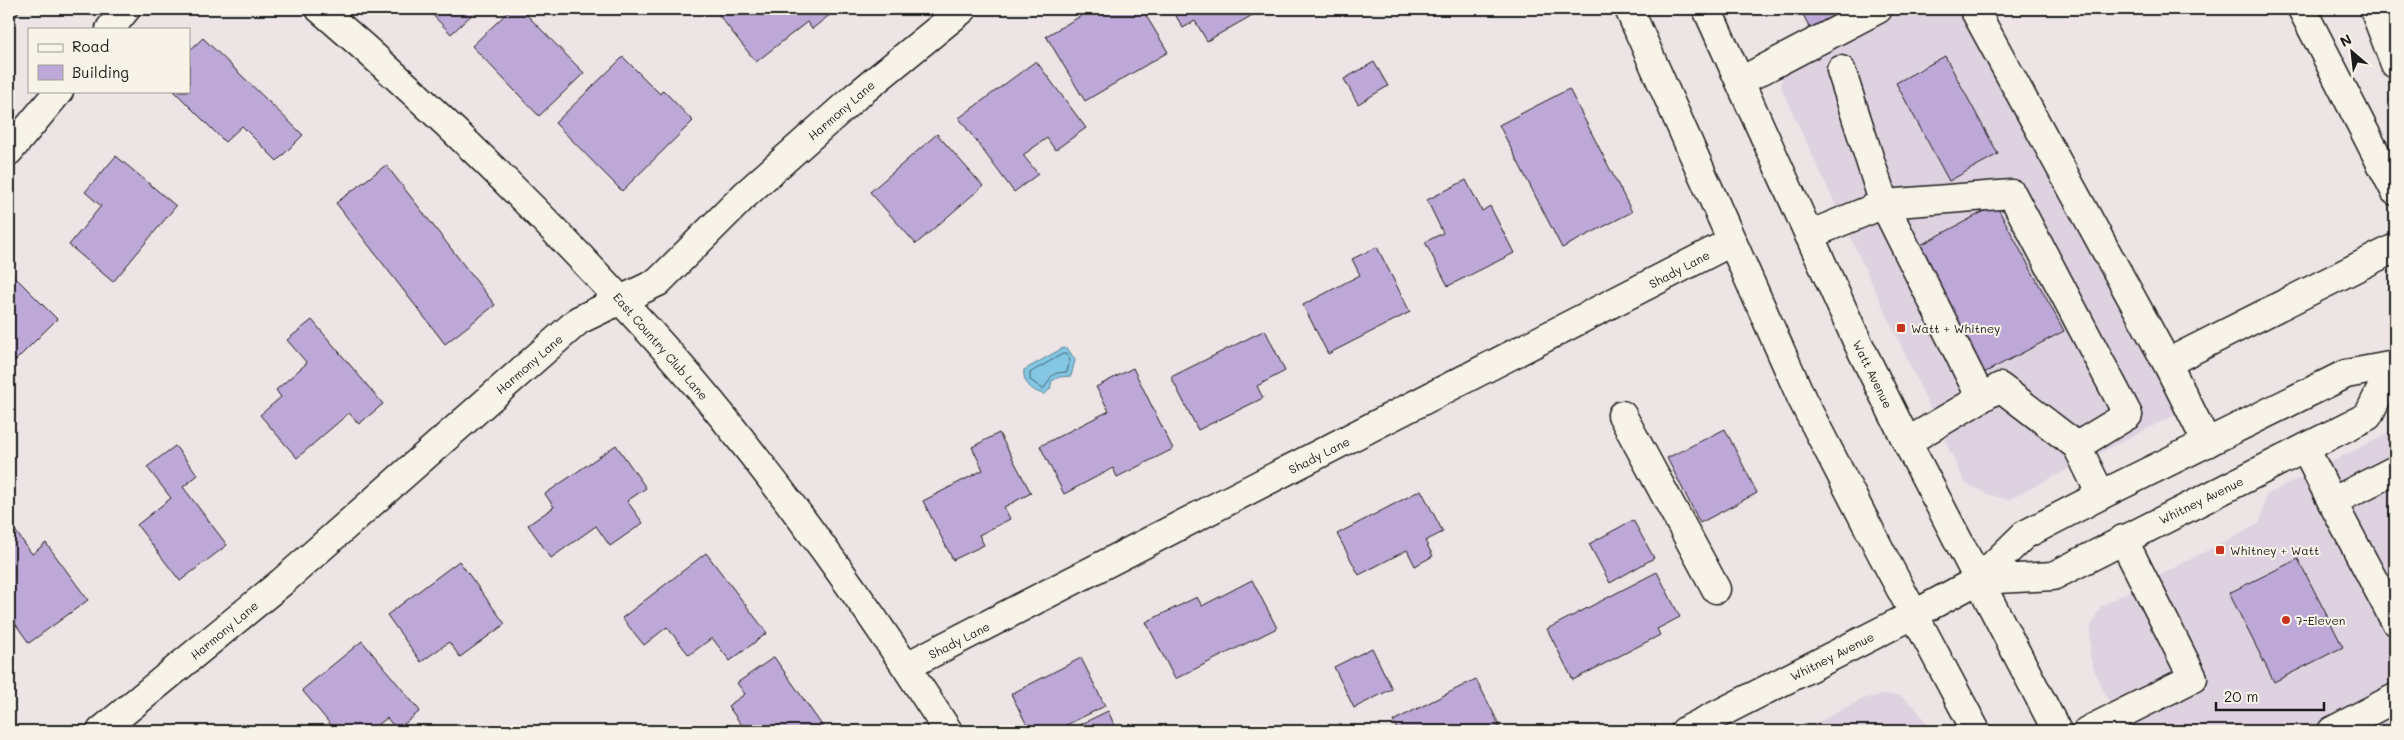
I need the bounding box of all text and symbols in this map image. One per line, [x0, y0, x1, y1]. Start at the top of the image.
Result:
legend [28, 28, 190, 92]
north arrow [2326, 28, 2376, 78]
text: N [2337, 29, 2355, 51]
text: Road [72, 36, 109, 56]
text: Building [72, 62, 129, 82]
street label: Harmony Lane [804, 77, 878, 143]
street label: Shady Lane [1646, 246, 1712, 292]
street label: East Country Club Lane [610, 289, 712, 403]
place label: Watt + Whitney [1911, 320, 2000, 336]
marker: Watt + Whitney [1895, 322, 1907, 334]
street label: Harmony Lane [492, 331, 566, 397]
street label: Watt Avenue [1850, 337, 1896, 411]
street label: Shady Lane [1286, 433, 1352, 477]
street label: Whitney Avenue [2156, 473, 2246, 527]
place label: Whitney + Watt [2230, 542, 2319, 558]
marker: Whitney + Watt [2214, 544, 2226, 556]
street label: Harmony Lane [187, 597, 261, 663]
place label: 7-Eleven [2296, 612, 2345, 628]
marker: 7-Eleven [2280, 614, 2292, 626]
street label: Shady Lane [926, 618, 992, 662]
street label: Whitney Avenue [1787, 628, 1877, 684]
scale bar [2216, 680, 2324, 712]
text: 20 m [2224, 686, 2258, 706]

